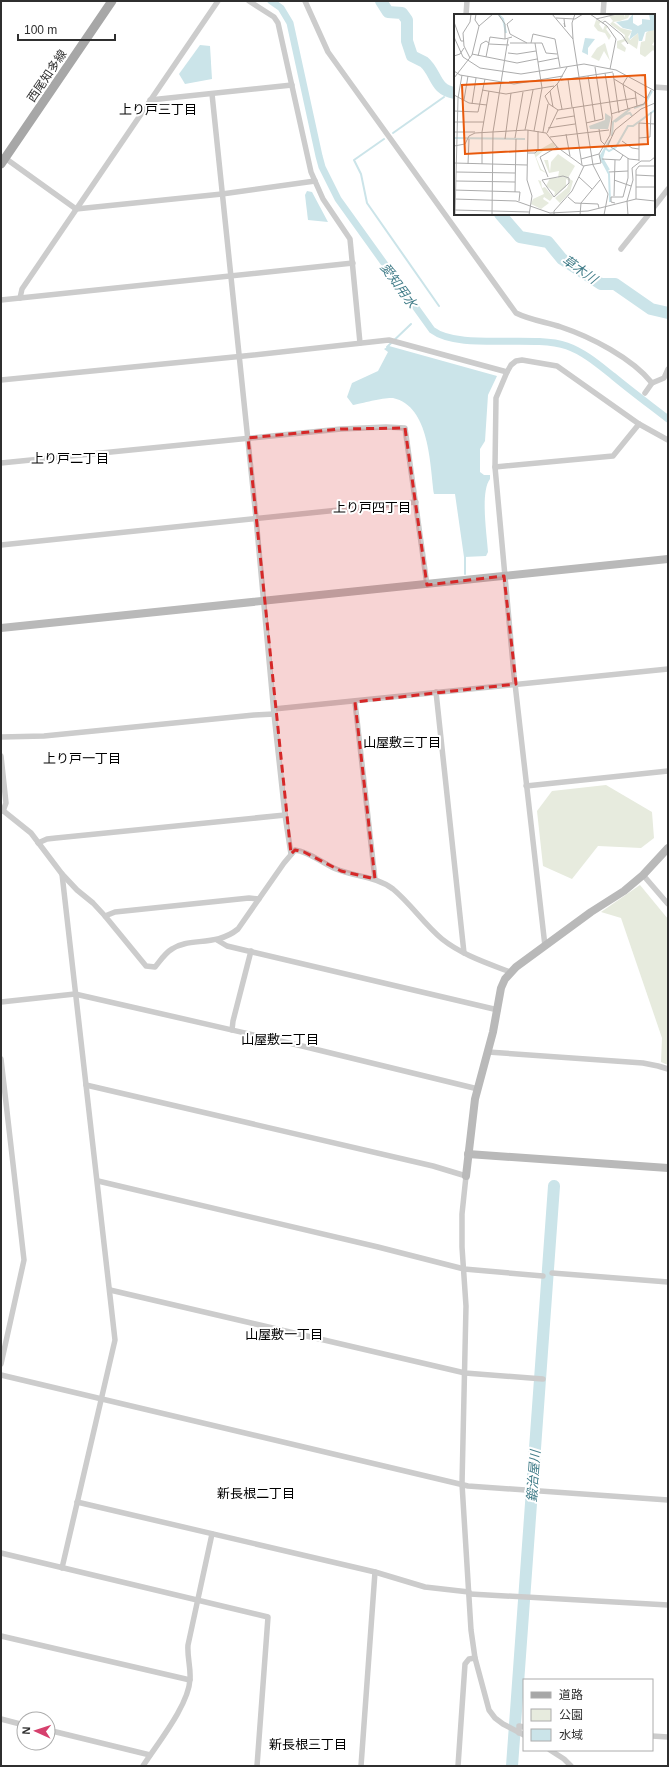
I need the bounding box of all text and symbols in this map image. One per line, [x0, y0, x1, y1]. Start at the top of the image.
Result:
inset map [454, 14, 655, 215]
scale bar [18, 16, 115, 42]
text: 100 m [24, 23, 57, 37]
street label: 西尾知多線 [24, 47, 70, 105]
district label: 上り戸三丁目 [119, 102, 197, 117]
water label: 草木川 [559, 252, 602, 288]
water label: 愛知用水 [377, 260, 421, 312]
district label: 上り戸二丁目 [31, 451, 109, 466]
district label: 上り戸四丁目 [333, 500, 411, 515]
district label: 山屋敷三丁目 [363, 735, 441, 750]
district label: 上り戸一丁目 [43, 751, 121, 766]
district label: 山屋敷二丁目 [241, 1032, 319, 1047]
district label: 山屋敷一丁目 [245, 1327, 323, 1342]
water label: 鍛治屋川 [524, 1448, 543, 1503]
district label: 新長根二丁目 [217, 1486, 295, 1501]
legend [523, 1679, 653, 1751]
text: 道路 [559, 1688, 583, 1702]
text: 公園 [559, 1708, 583, 1722]
north arrow [16, 1711, 56, 1751]
text: N [20, 1726, 32, 1735]
text: 水域 [559, 1728, 583, 1742]
district label: 新長根三丁目 [269, 1737, 347, 1752]

